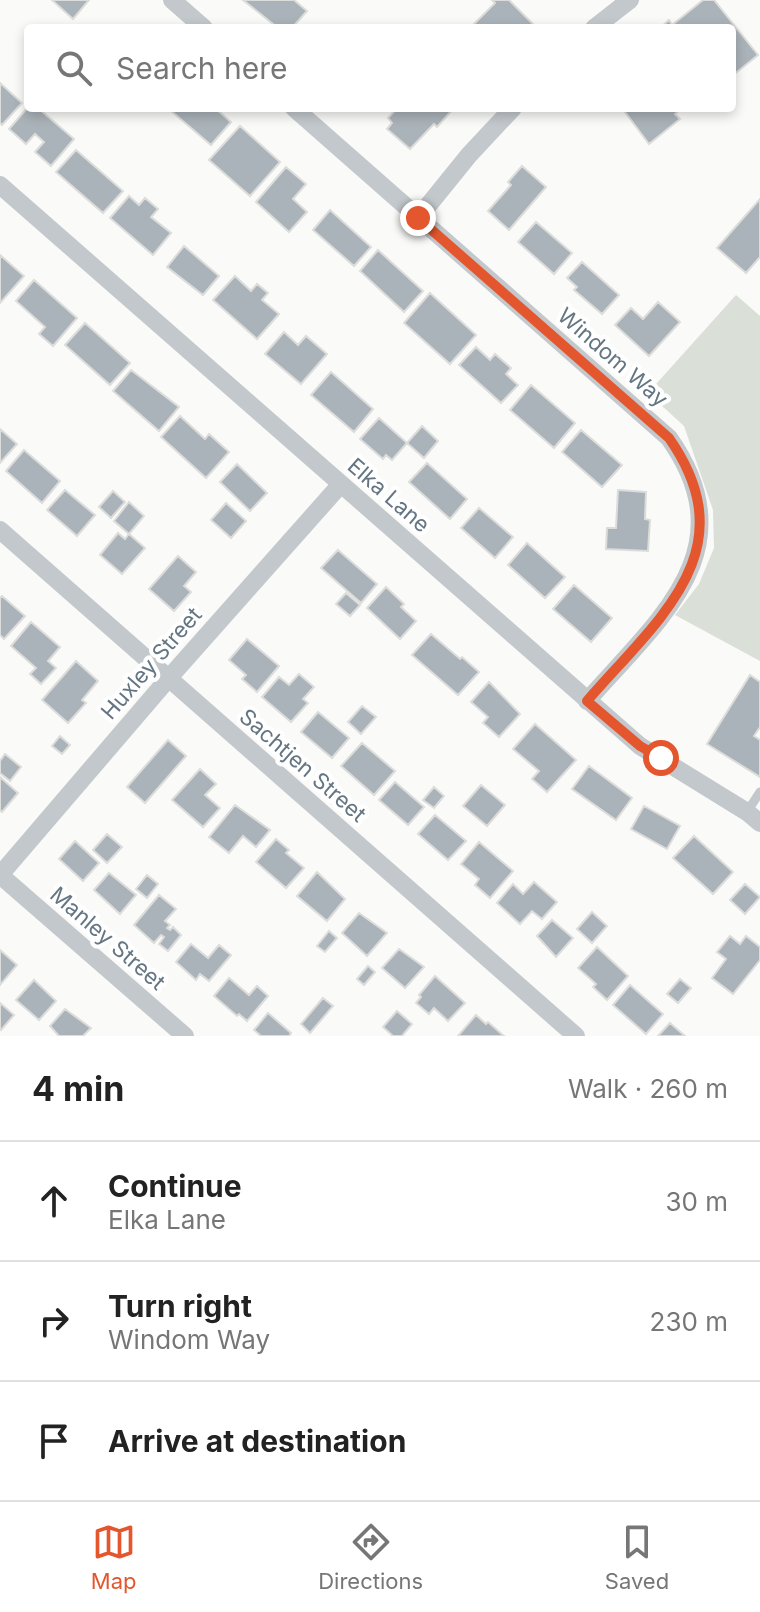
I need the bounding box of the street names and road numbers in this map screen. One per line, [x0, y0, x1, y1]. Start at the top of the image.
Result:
street label: Windom Way [553, 302, 673, 412]
street label: Elka Lane [343, 452, 435, 538]
street label: Huxley Street [95, 602, 207, 724]
street label: Sachtjen Street [235, 703, 371, 827]
street label: Manley Street [45, 881, 171, 995]

